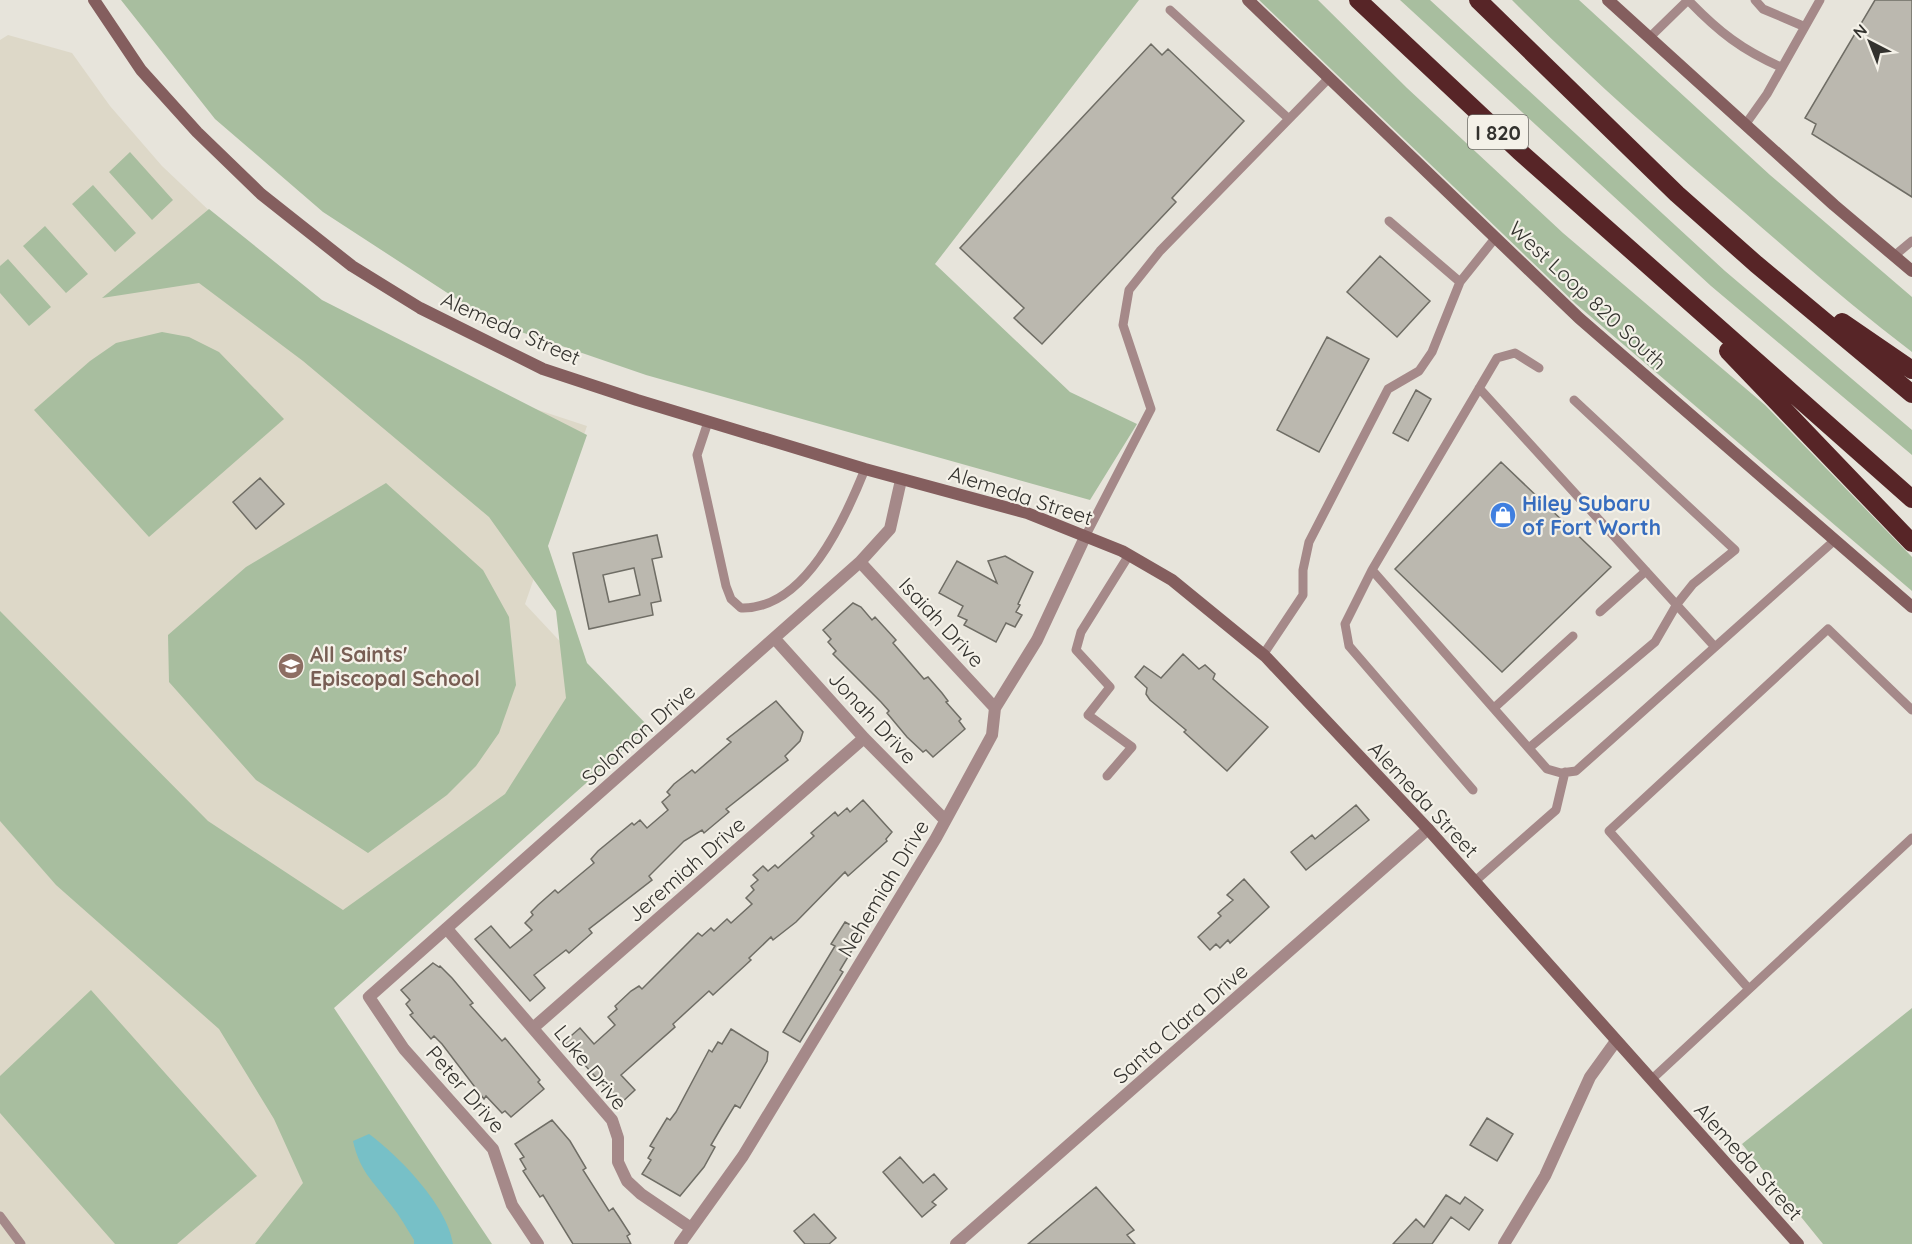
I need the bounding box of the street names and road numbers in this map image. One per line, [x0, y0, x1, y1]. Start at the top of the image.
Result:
road number: I 820 [1468, 115, 1528, 149]
street label: West Loop 820 South [1504, 215, 1672, 375]
street label: Alemeda Street [437, 286, 585, 370]
street label: Alemeda Street [946, 460, 1096, 530]
street label: Isaiah Drive [894, 572, 990, 672]
street label: Jonah Drive [823, 665, 923, 769]
street label: Solomon Drive [576, 678, 700, 790]
street label: Alemeda Street [1363, 735, 1485, 863]
street label: Jeremiah Drive [622, 811, 750, 927]
street label: Nehemiah Drive [832, 815, 934, 961]
street label: Santa Clara Drive [1107, 957, 1253, 1089]
street label: Luke Drive [549, 1019, 633, 1115]
street label: Peter Drive [421, 1040, 511, 1138]
street label: Alemeda Street [1689, 1097, 1809, 1225]

